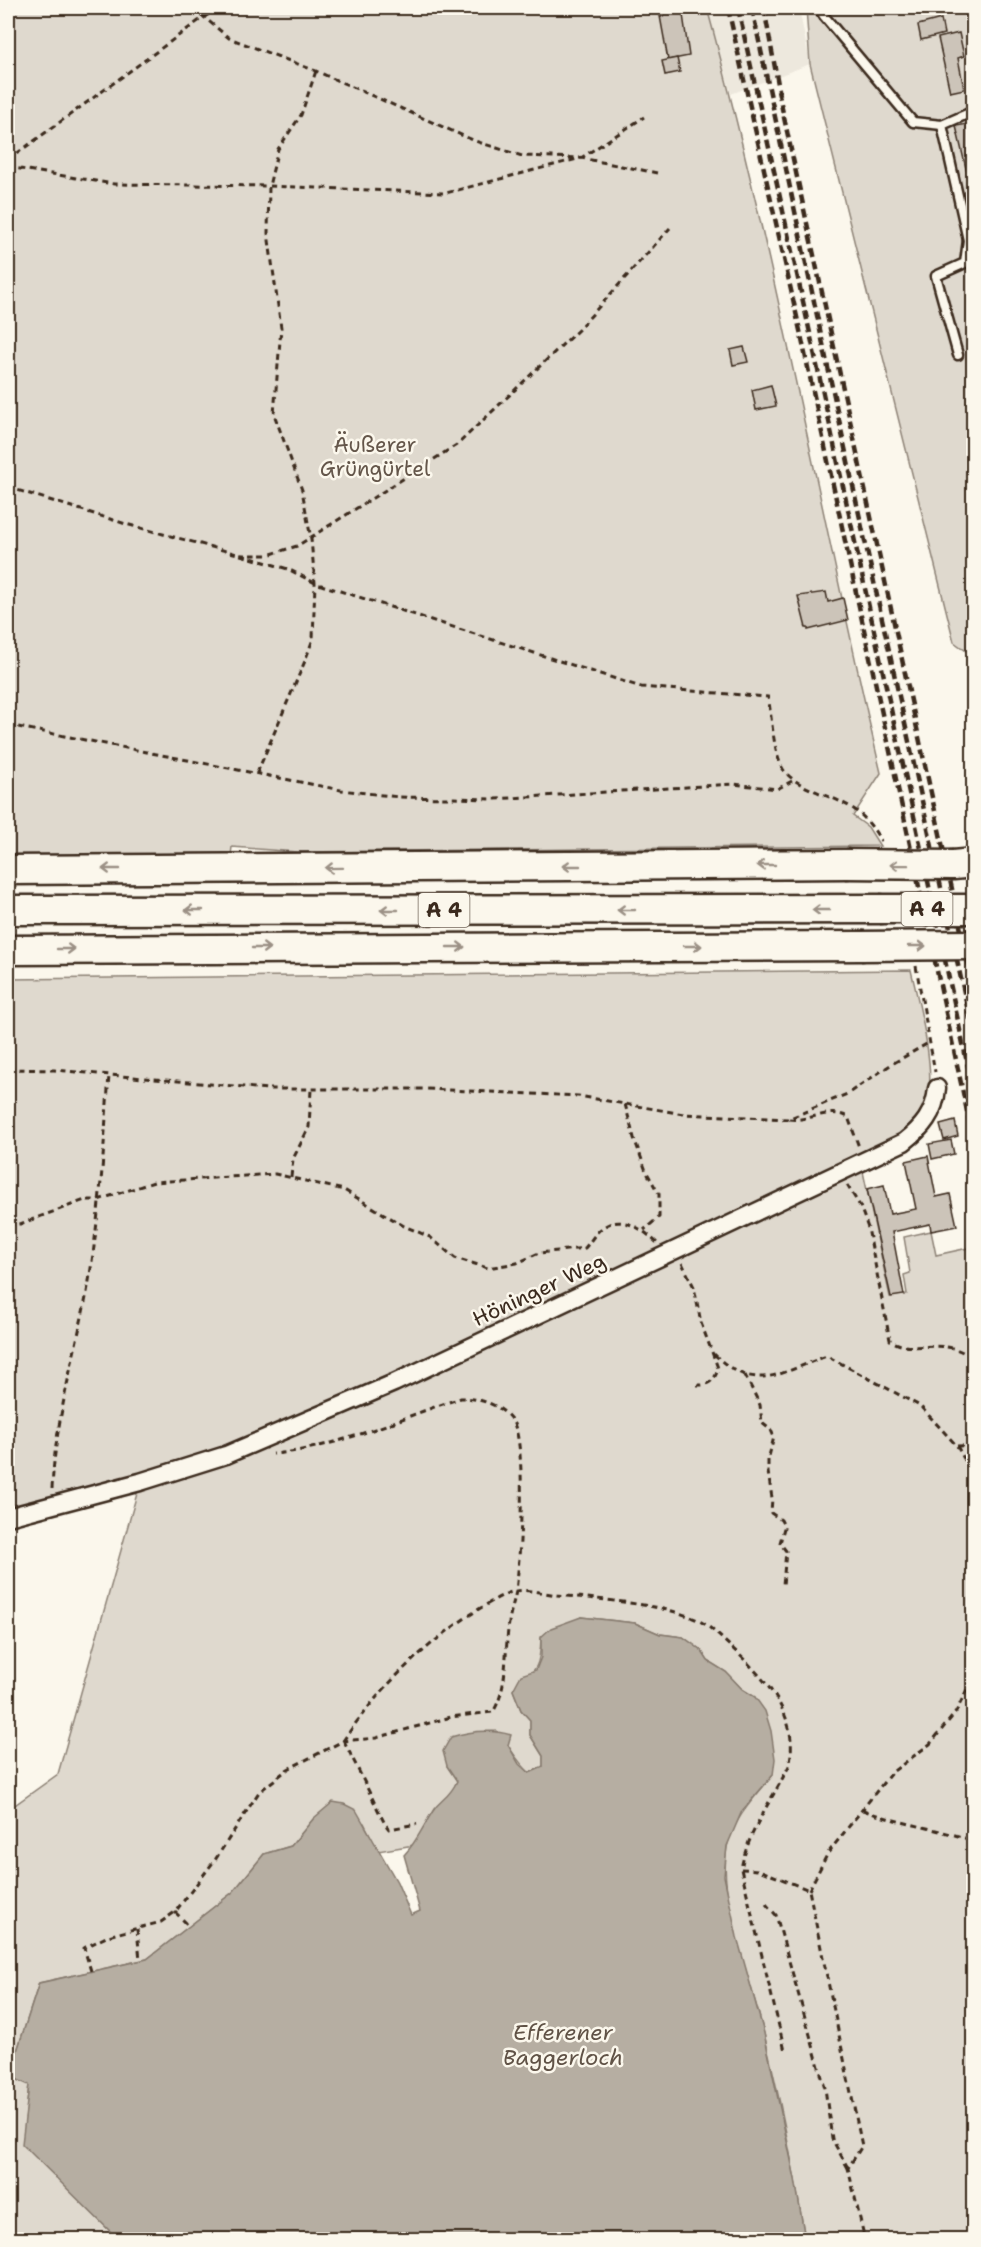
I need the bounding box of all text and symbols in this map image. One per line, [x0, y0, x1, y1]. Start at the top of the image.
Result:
park label: Äußerer Grüngürtel [320, 431, 431, 483]
one-way arrow [757, 859, 777, 871]
one-way arrow [890, 859, 910, 871]
one-way arrow [562, 860, 582, 872]
one-way arrow [325, 862, 345, 874]
one-way arrow [101, 863, 121, 875]
road number: A 4 [902, 892, 952, 926]
road number: A 4 [418, 893, 470, 927]
one-way arrow [185, 904, 205, 916]
one-way arrow [380, 904, 400, 916]
one-way arrow [617, 904, 637, 916]
one-way arrow [812, 904, 832, 915]
one-way arrow [682, 940, 702, 952]
one-way arrow [907, 940, 927, 952]
one-way arrow [445, 942, 465, 953]
one-way arrow [55, 943, 75, 955]
one-way arrow [250, 943, 270, 954]
street label: Höninger Weg [468, 1247, 610, 1333]
water label: Efferener Baggerloch [503, 2018, 623, 2072]

